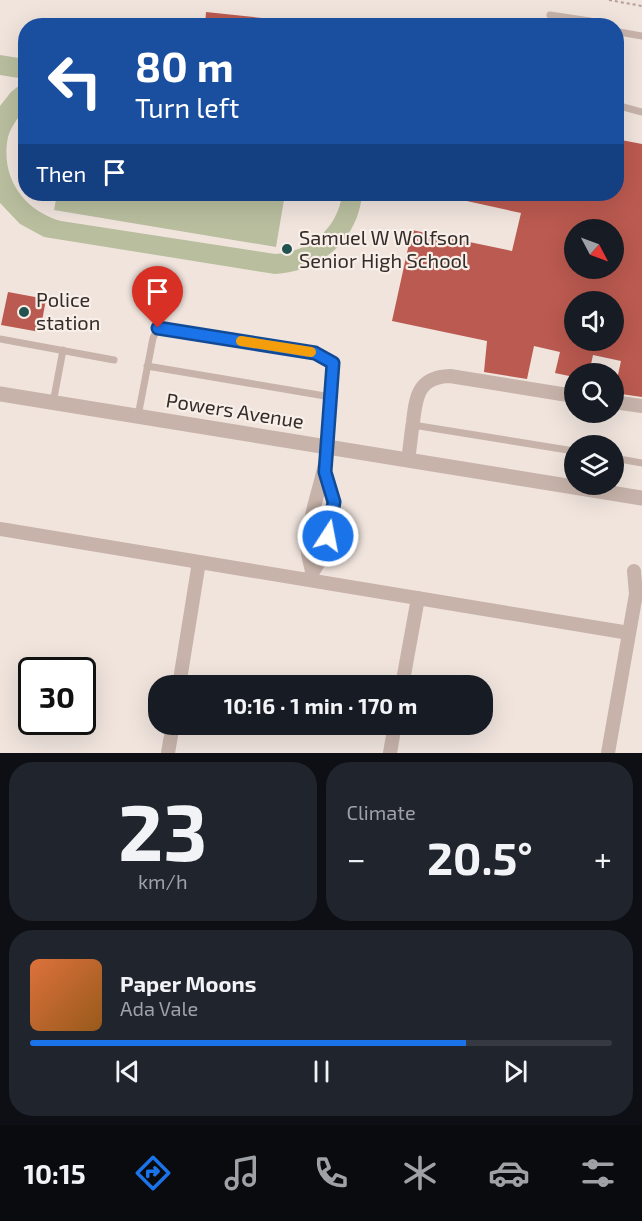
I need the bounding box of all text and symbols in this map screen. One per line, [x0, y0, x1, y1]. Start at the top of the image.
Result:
text: 80 m [135, 40, 234, 90]
icon: left [36, 42, 114, 120]
text: Turn left [135, 91, 239, 123]
icon: arrive [98, 156, 131, 189]
text: Then [36, 160, 86, 186]
north arrow [564, 219, 624, 279]
map controls [564, 219, 624, 495]
place label: Samuel W Wolfson Senior High School [299, 225, 470, 272]
marker: Samuel W Wolfson Senior High School [280, 242, 294, 256]
pin [132, 266, 183, 328]
icon: arrive [141, 275, 174, 308]
place label: Police station [36, 287, 100, 334]
button: sound [564, 291, 624, 351]
marker: Police station [17, 305, 31, 319]
button: search [564, 363, 624, 423]
street label: Powers Avenue [164, 387, 306, 433]
button: layers [564, 435, 624, 495]
position arrow [296, 504, 360, 568]
speed limit sign: 30 [18, 657, 96, 735]
text: 10:16 · 1 min · 170 m [224, 692, 417, 718]
text: 23 [118, 783, 208, 877]
text: Climate [347, 800, 416, 824]
text: 20.5° [427, 830, 533, 884]
text: − [347, 838, 366, 878]
text: + [594, 838, 612, 878]
text: km/h [138, 869, 188, 893]
text: Paper Moons [120, 970, 256, 996]
text: Ada Vale [120, 996, 198, 1020]
icon: previous [111, 1055, 144, 1088]
icon: pause [305, 1055, 338, 1088]
icon: next [499, 1055, 532, 1088]
icon: directions [132, 1152, 174, 1194]
icon: music [221, 1152, 263, 1194]
icon: phone [310, 1152, 352, 1194]
icon: climate [399, 1152, 441, 1194]
icon: car [488, 1152, 530, 1194]
icon: filters [577, 1152, 619, 1194]
text: 10:15 [23, 1157, 86, 1189]

